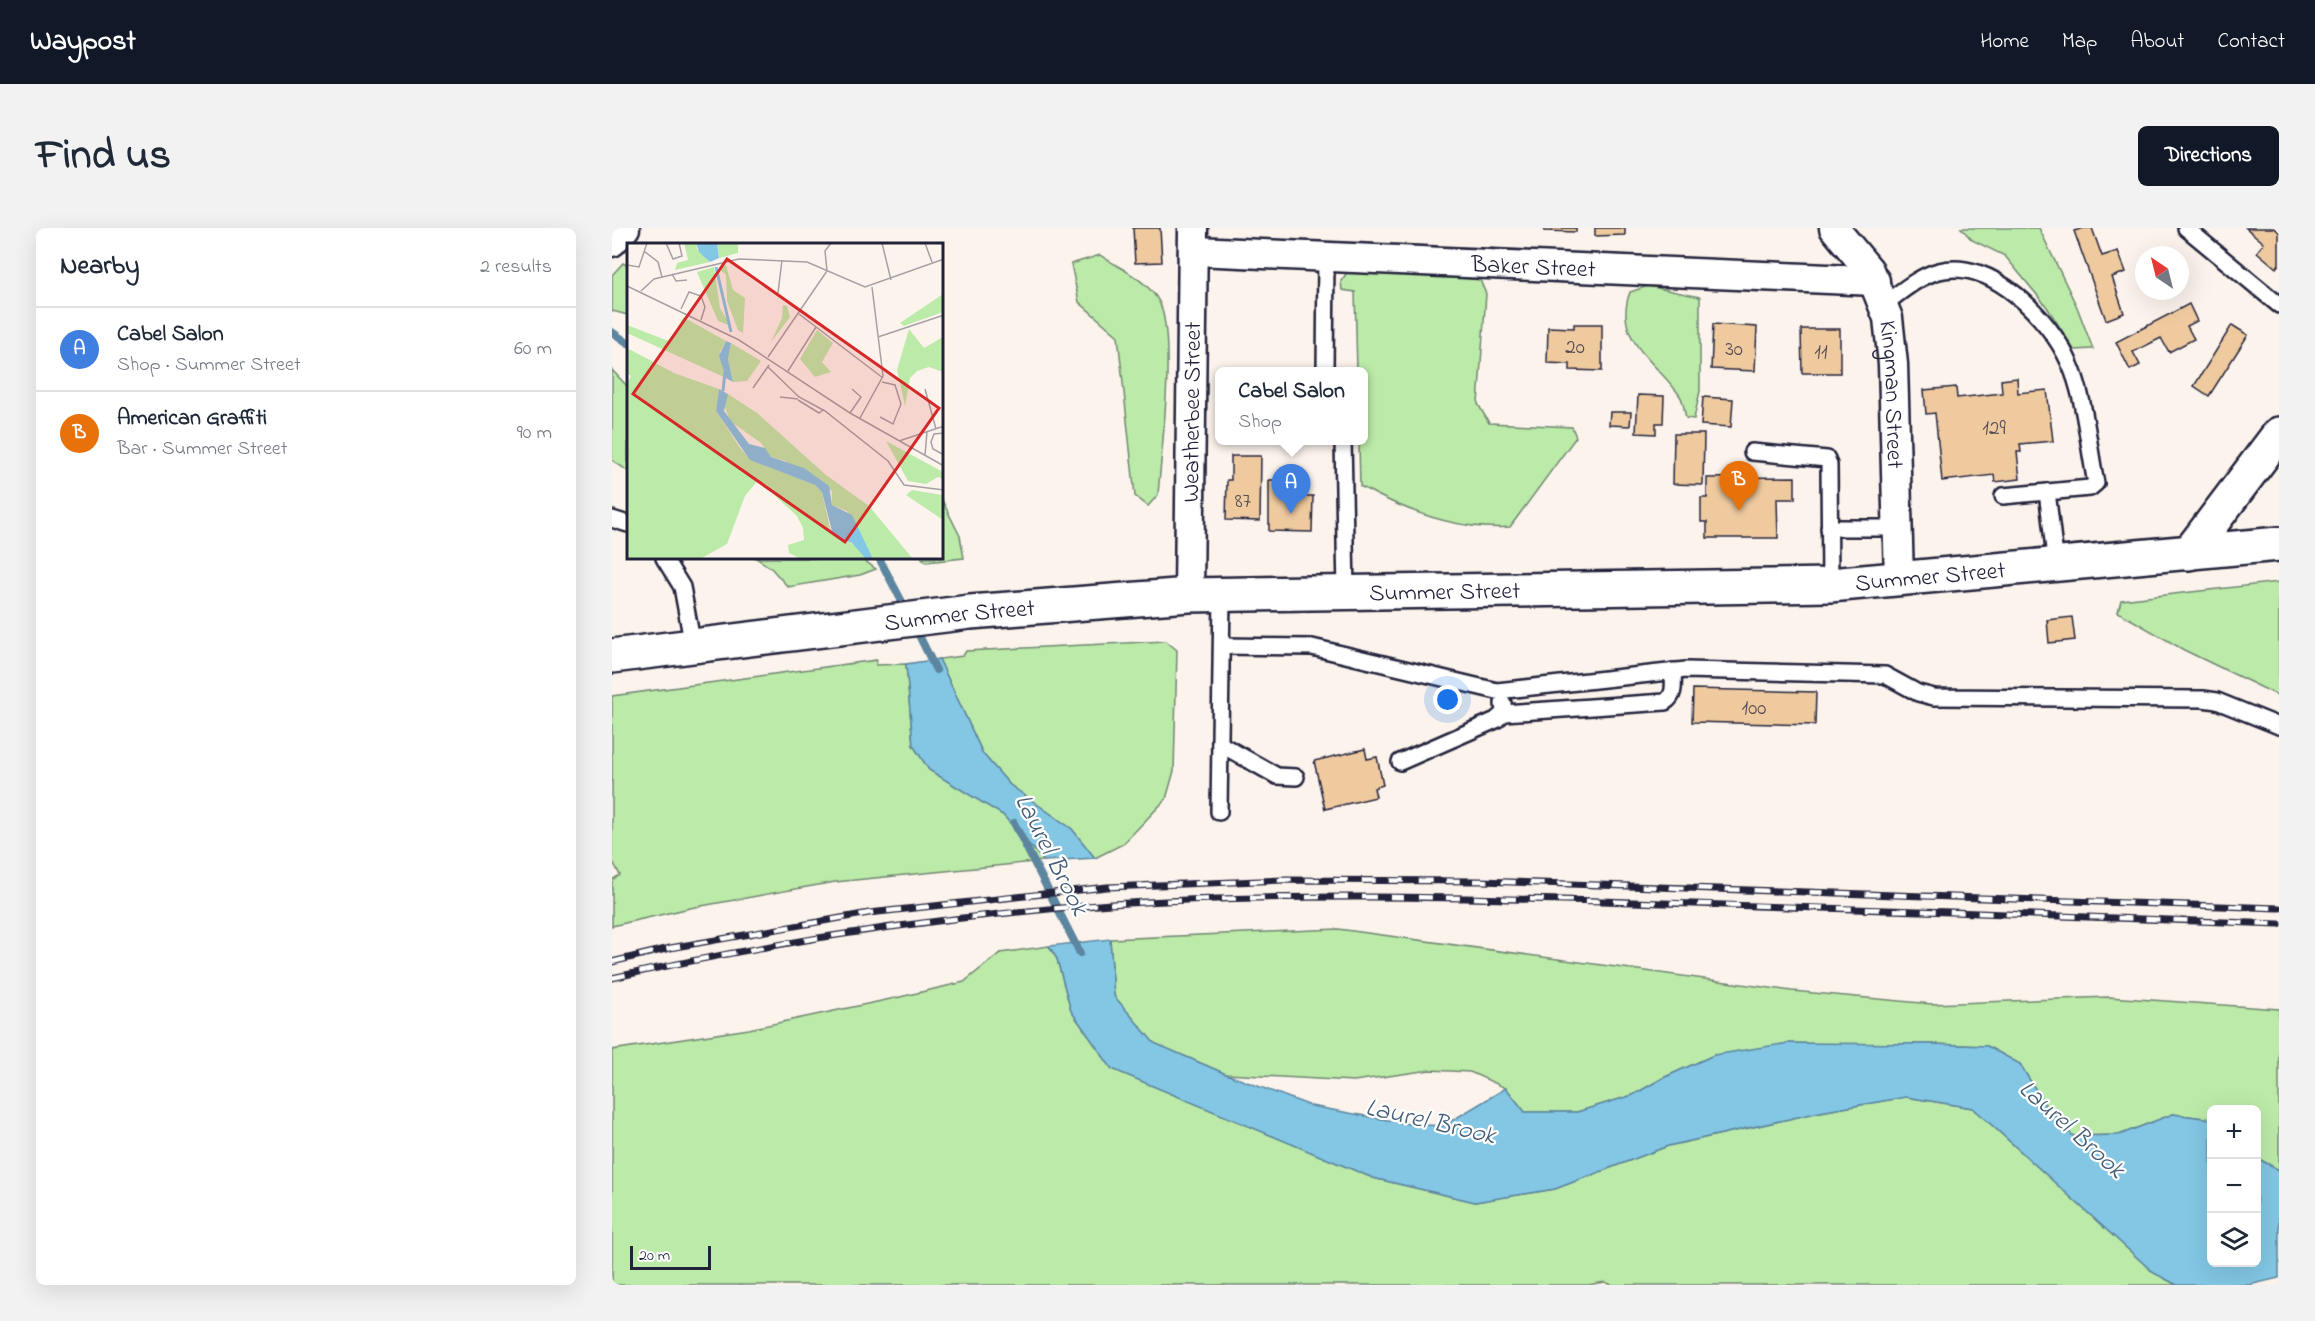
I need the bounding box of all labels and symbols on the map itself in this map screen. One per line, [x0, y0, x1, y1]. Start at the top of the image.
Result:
inset map [627, 243, 944, 560]
north arrow [2135, 246, 2189, 300]
street label: Baker Street [1469, 248, 1596, 289]
street label: Kingman Street [1868, 319, 1911, 469]
street label: Weatherbee Street [1175, 321, 1212, 503]
house number: 20 [1565, 333, 1585, 363]
house number: 30 [1725, 335, 1743, 365]
house number: 11 [1814, 338, 1828, 368]
house number: 129 [1982, 414, 2006, 444]
pin: B [1720, 462, 1758, 511]
pin: A [1272, 464, 1310, 514]
house number: 87 [1235, 487, 1252, 517]
street label: Summer Street [1854, 554, 2007, 603]
street label: Summer Street [1369, 575, 1520, 612]
street label: Summer Street [883, 592, 1036, 642]
your location [1433, 685, 1462, 714]
house number: 100 [1742, 694, 1766, 724]
water label: Laurel Brook [1003, 788, 1098, 924]
water label: Laurel Brook [2009, 1072, 2134, 1190]
water label: Laurel Brook [1362, 1090, 1501, 1157]
scale bar [630, 1243, 711, 1270]

